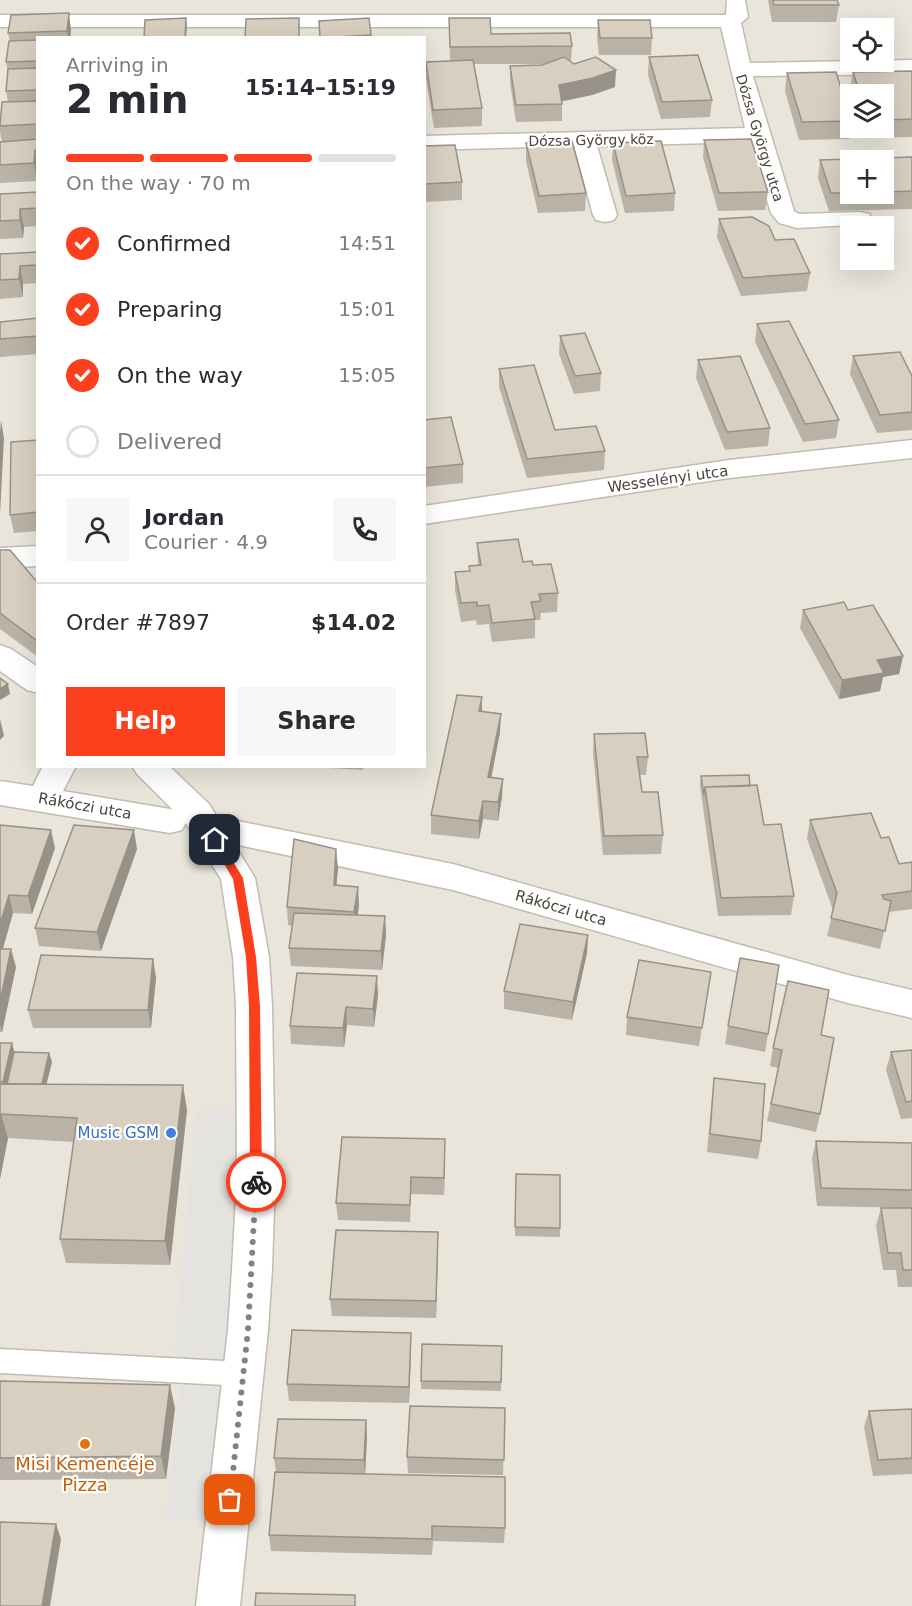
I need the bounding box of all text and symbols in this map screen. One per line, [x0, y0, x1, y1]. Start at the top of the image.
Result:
map controls [840, 18, 894, 270]
button: locate [840, 18, 894, 72]
text: Arriving in [66, 53, 169, 77]
street label: Dózsa György utca [733, 72, 787, 204]
text: 15:14–15:19 [245, 75, 396, 100]
text: 2 min [66, 77, 188, 122]
button: layers [840, 84, 894, 138]
street label: Dózsa György köz [528, 131, 654, 149]
button: + [840, 150, 894, 204]
text: On the way · 70 m [66, 171, 251, 195]
button: − [840, 216, 894, 270]
icon: check [66, 227, 99, 260]
text: Confirmed [117, 231, 231, 256]
text: 14:51 [338, 231, 396, 255]
icon: check [66, 293, 99, 326]
text: Preparing [117, 297, 223, 322]
text: 15:01 [338, 297, 396, 321]
icon: check [66, 359, 99, 392]
text: On the way [117, 363, 243, 388]
text: 15:05 [338, 363, 396, 387]
text: Delivered [117, 429, 222, 454]
street label: Wesselényi utca [607, 462, 729, 496]
button: person [66, 498, 129, 561]
button: phone [333, 498, 396, 561]
text: Jordan [144, 505, 224, 530]
text: Courier · 4.9 [144, 530, 268, 554]
text: Order #7897 [66, 610, 210, 635]
text: $14.02 [311, 610, 396, 635]
button: Help [66, 687, 225, 756]
button: Share [237, 687, 396, 756]
street label: Rákóczi utca [37, 789, 133, 823]
pin [189, 814, 240, 865]
icon: home [198, 823, 231, 856]
street label: Rákóczi utca [513, 886, 609, 930]
place label: Music GSM [77, 1124, 159, 1142]
marker: Music GSM [164, 1126, 178, 1140]
courier [226, 1152, 286, 1212]
icon: bike [240, 1166, 273, 1199]
marker: Misi Kemencéje Pizza [78, 1437, 92, 1451]
place label: Misi Kemencéje Pizza [15, 1453, 155, 1495]
pin [204, 1474, 255, 1525]
icon: bag [213, 1483, 246, 1516]

